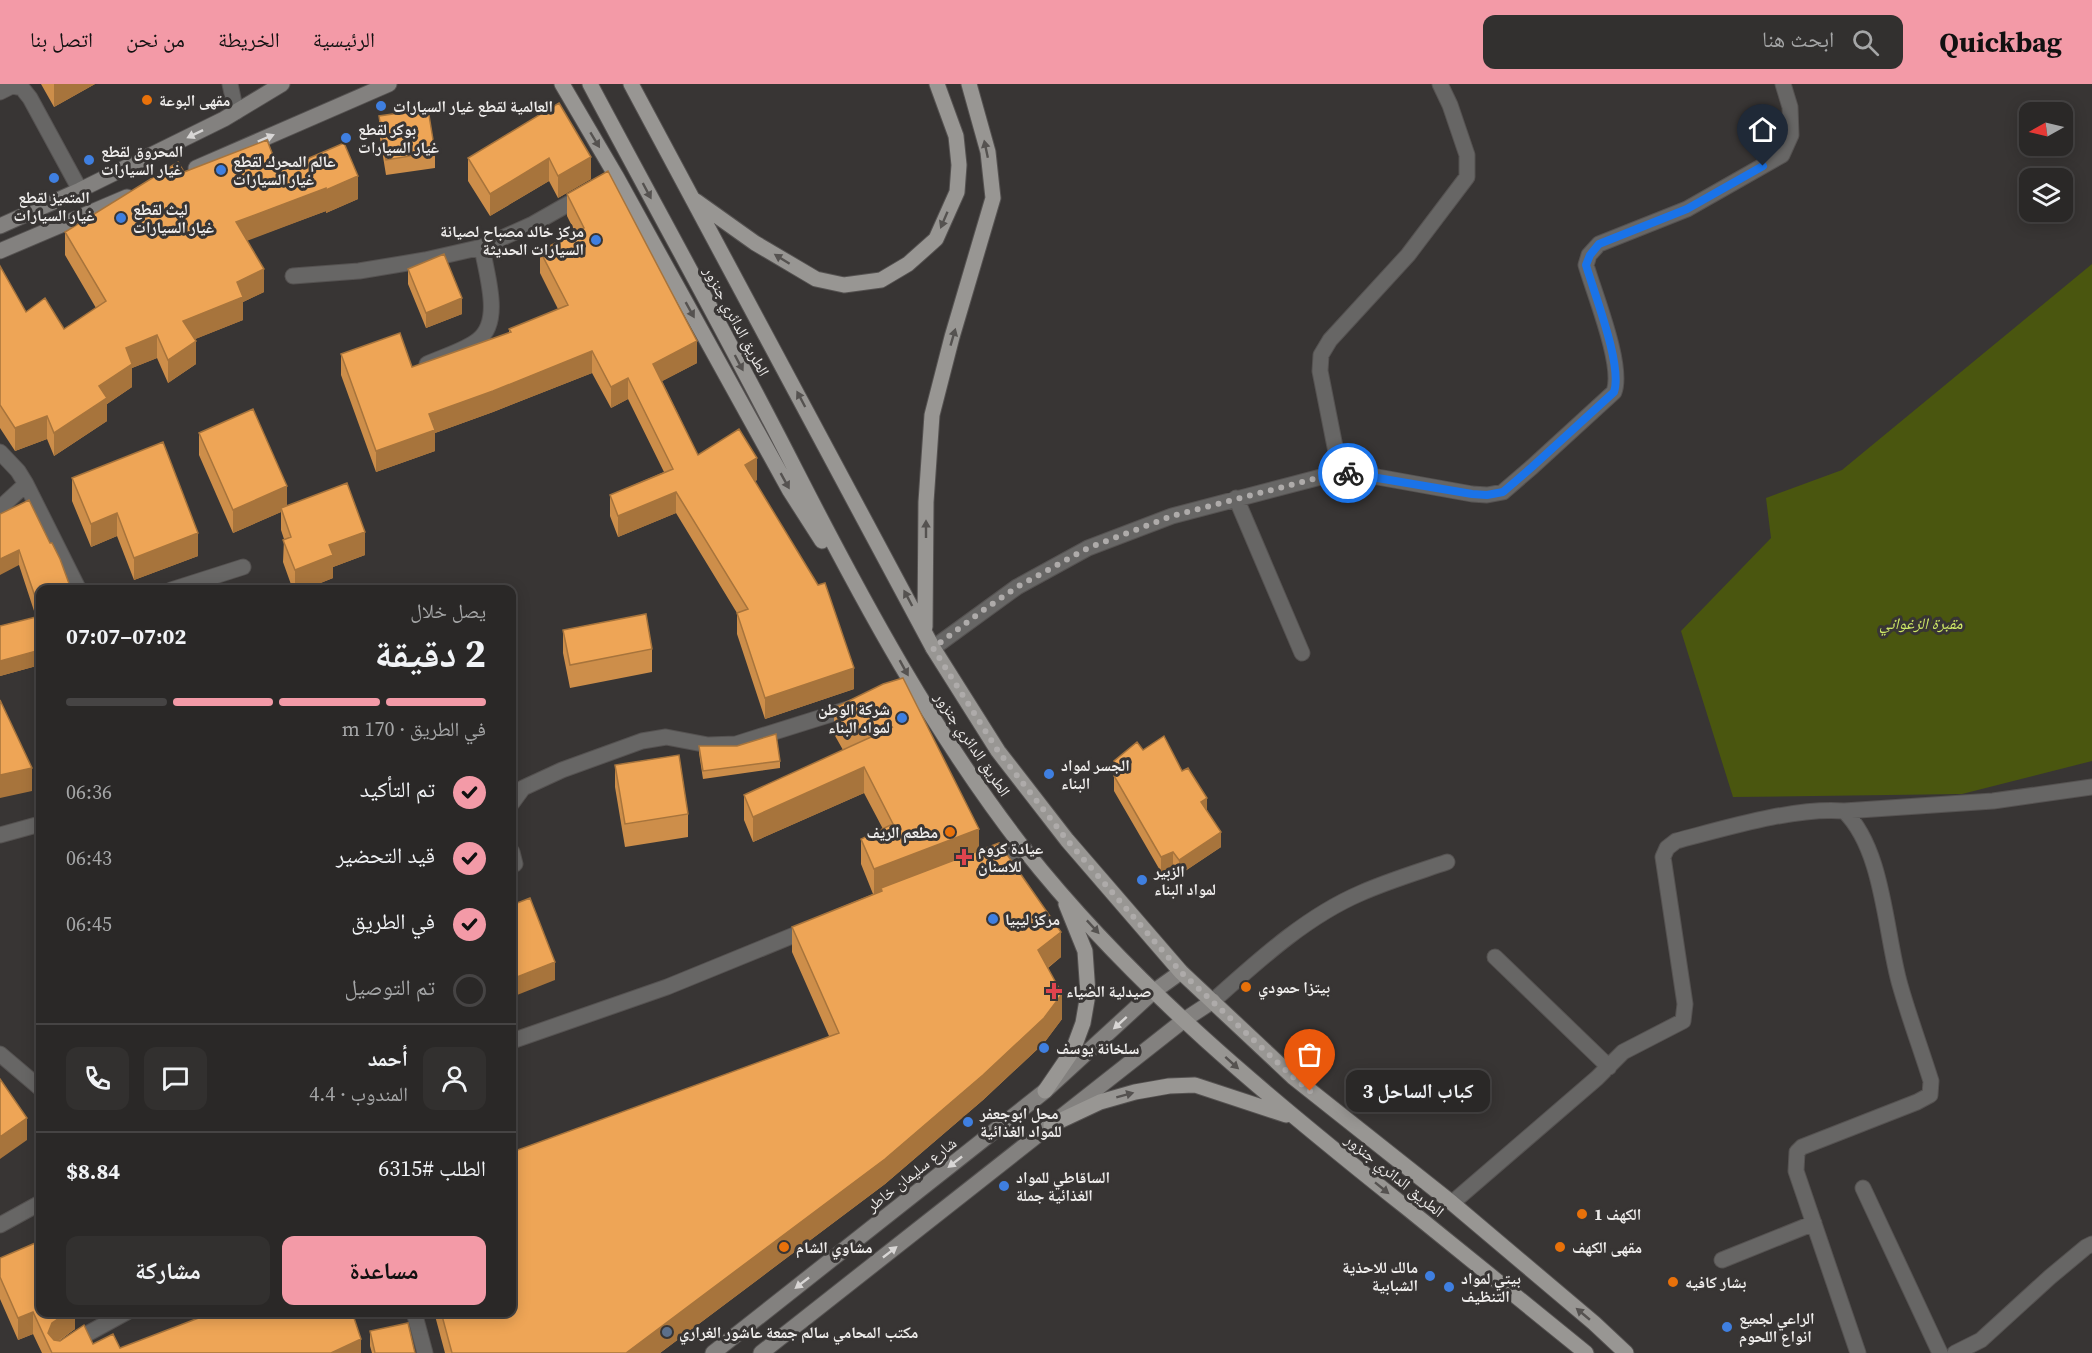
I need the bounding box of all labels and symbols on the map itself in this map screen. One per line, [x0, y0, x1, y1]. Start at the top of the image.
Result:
place label: مقهى البوعة [159, 89, 230, 111]
marker: مقهى البوعة [140, 93, 154, 107]
place label: العالمية لقطع غيار السيارات [393, 95, 553, 117]
marker: العالمية لقطع غيار السيارات [374, 99, 388, 113]
north arrow [2019, 102, 2073, 156]
pin [1737, 104, 1788, 166]
place label: بوكر لقطع غيار السيارات [358, 118, 439, 158]
one-way arrow [186, 129, 203, 138]
marker: بوكر لقطع غيار السيارات [339, 131, 353, 145]
one-way arrow [589, 132, 600, 148]
one-way arrow [258, 133, 275, 142]
one-way arrow [981, 139, 990, 158]
place label: المحروق لقطع غيار السيارات [101, 140, 183, 180]
place label: عالم المحرك لقطع غيار السيارات [233, 150, 335, 190]
marker: المحروق لقطع غيار السيارات [82, 153, 96, 167]
marker: عالم المحرك لقطع غيار السيارات [214, 163, 228, 177]
marker: المتميز لقطع غيار السيارات [47, 171, 61, 185]
one-way arrow [642, 183, 652, 200]
place label: المتميز لقطع غيار السيارات [13, 186, 95, 226]
place label: ليث لقطع غيار السيارات [133, 198, 214, 238]
marker: ليث لقطع غيار السيارات [114, 211, 128, 225]
one-way arrow [939, 212, 949, 230]
place label: مركز خالد مصباح لصيانة السيارات الحديثة [440, 220, 584, 260]
marker: مركز خالد مصباح لصيانة السيارات الحديثة [589, 233, 603, 247]
one-way arrow [774, 254, 790, 265]
street label: الطريق الدائري جنزور [697, 261, 775, 381]
one-way arrow [685, 302, 696, 318]
one-way arrow [948, 328, 958, 346]
one-way arrow [734, 355, 744, 372]
one-way arrow [796, 391, 806, 408]
courier [1318, 443, 1378, 503]
one-way arrow [780, 473, 790, 490]
one-way arrow [921, 520, 931, 539]
one-way arrow [903, 589, 913, 606]
park label: مقبرة الزغواني [1879, 612, 1963, 636]
one-way arrow [899, 660, 909, 677]
street label: الطريق الدائري جنزور [928, 687, 1016, 802]
place label: شركة الوطن لمواد البناء [818, 698, 890, 738]
marker: شركة الوطن لمواد البناء [895, 711, 909, 725]
place label: الجسر لمواد البناء [1061, 754, 1130, 794]
marker: الجسر لمواد البناء [1042, 767, 1056, 781]
place label: مطعم الريف [867, 821, 938, 844]
marker: مطعم الريف [943, 825, 957, 839]
place label: عيادة كروم للاسنان [978, 837, 1043, 877]
marker: عيادة كروم للاسنان [955, 848, 973, 866]
place label: الزبير لمواد البناء [1153, 860, 1216, 900]
marker: الزبير لمواد البناء [1135, 873, 1149, 887]
place label: مركز ليبيا [1005, 908, 1060, 930]
marker: مركز ليبيا [986, 912, 1000, 926]
one-way arrow [1085, 920, 1099, 934]
place label: بيتزا حمودي [1258, 976, 1330, 1000]
place label: صيدلية الضياء [1066, 980, 1152, 1002]
marker: بيتزا حمودي [1239, 980, 1253, 994]
marker: صيدلية الضياء [1047, 984, 1061, 998]
one-way arrow [1113, 1016, 1128, 1029]
pin [1284, 1029, 1335, 1091]
place label: سلخانة يوسف [1056, 1037, 1139, 1059]
marker: سلخانة يوسف [1037, 1041, 1051, 1055]
one-way arrow [1224, 1056, 1239, 1069]
callout: كباب الساحل 3 [1346, 1070, 1490, 1112]
one-way arrow [1116, 1090, 1134, 1099]
place label: محل ابوجعفر للمواد الغذائية [979, 1102, 1062, 1142]
marker: محل ابوجعفر للمواد الغذائية [961, 1115, 975, 1129]
street label: الطريق الدائري جنزور [1339, 1128, 1449, 1223]
street label: شارع سليمان خاطر [860, 1132, 961, 1217]
one-way arrow [947, 1156, 962, 1168]
place label: الساقاطي للمواد الغذائية جملة [1016, 1166, 1110, 1206]
marker: الساقاطي للمواد الغذائية جملة [997, 1179, 1011, 1193]
one-way arrow [1374, 1181, 1389, 1194]
place label: الكهف 1 [1594, 1203, 1641, 1225]
marker: الكهف 1 [1575, 1207, 1589, 1221]
place label: مشاوي الشام [796, 1236, 873, 1260]
place label: مقهى الكهف [1572, 1236, 1642, 1258]
marker: مشاوي الشام [777, 1240, 791, 1254]
marker: مقهى الكهف [1553, 1240, 1567, 1254]
one-way arrow [882, 1245, 898, 1258]
place label: مالك للاحذية الشبابية [1342, 1256, 1418, 1296]
place label: بيتي لمواد التنظيف [1461, 1267, 1521, 1307]
marker: مالك للاحذية الشبابية [1423, 1269, 1437, 1283]
place label: بشار كافيه [1685, 1271, 1746, 1293]
marker: بشار كافيه [1666, 1275, 1680, 1289]
one-way arrow [794, 1277, 809, 1289]
marker: بيتي لمواد التنظيف [1442, 1280, 1456, 1294]
one-way arrow [1575, 1307, 1591, 1320]
place label: الراعي لجميع انواع اللحوم [1739, 1307, 1815, 1348]
marker: الراعي لجميع انواع اللحوم [1720, 1320, 1734, 1334]
place label: مكتب المحامي سالم جمعة عاشور الغراري [679, 1321, 918, 1345]
marker: مكتب المحامي سالم جمعة عاشور الغراري [660, 1325, 674, 1339]

